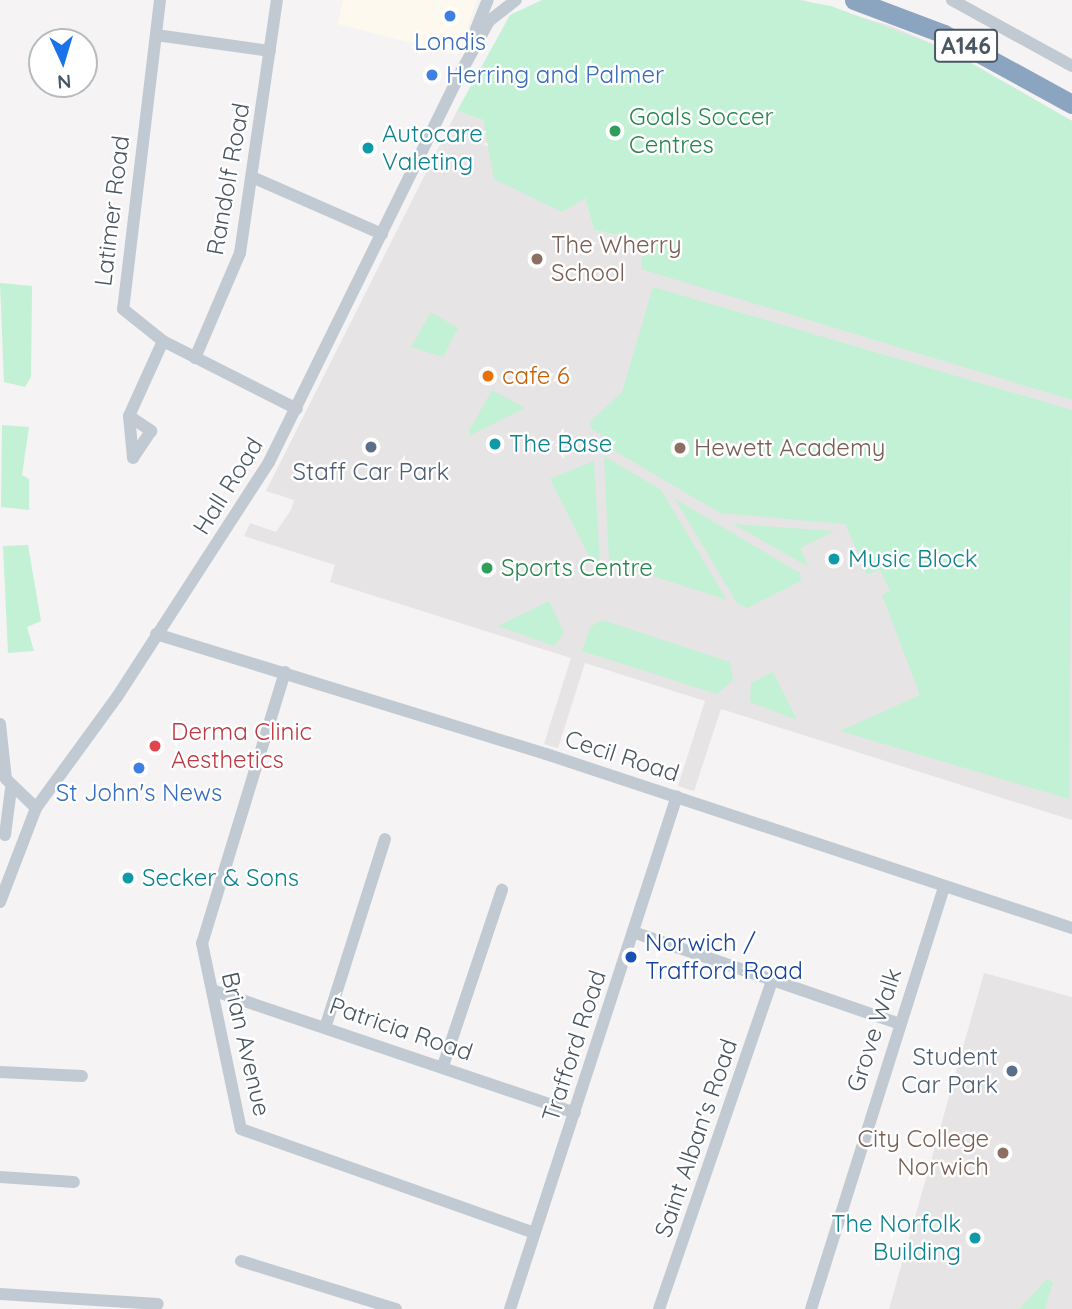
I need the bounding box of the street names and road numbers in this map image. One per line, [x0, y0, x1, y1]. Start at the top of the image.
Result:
road number: A146 [933, 26, 999, 66]
street label: Randolf Road [200, 101, 256, 257]
street label: Latimer Road [88, 134, 136, 288]
street label: Hall Road [187, 432, 269, 540]
street label: Cecil Road [561, 724, 683, 788]
street label: Grove Walk [840, 965, 908, 1095]
street label: Trafford Road [536, 967, 612, 1125]
street label: Brian Avenue [215, 969, 277, 1119]
street label: Patricia Road [326, 991, 476, 1067]
street label: Saint Alban's Road [649, 1035, 743, 1241]

